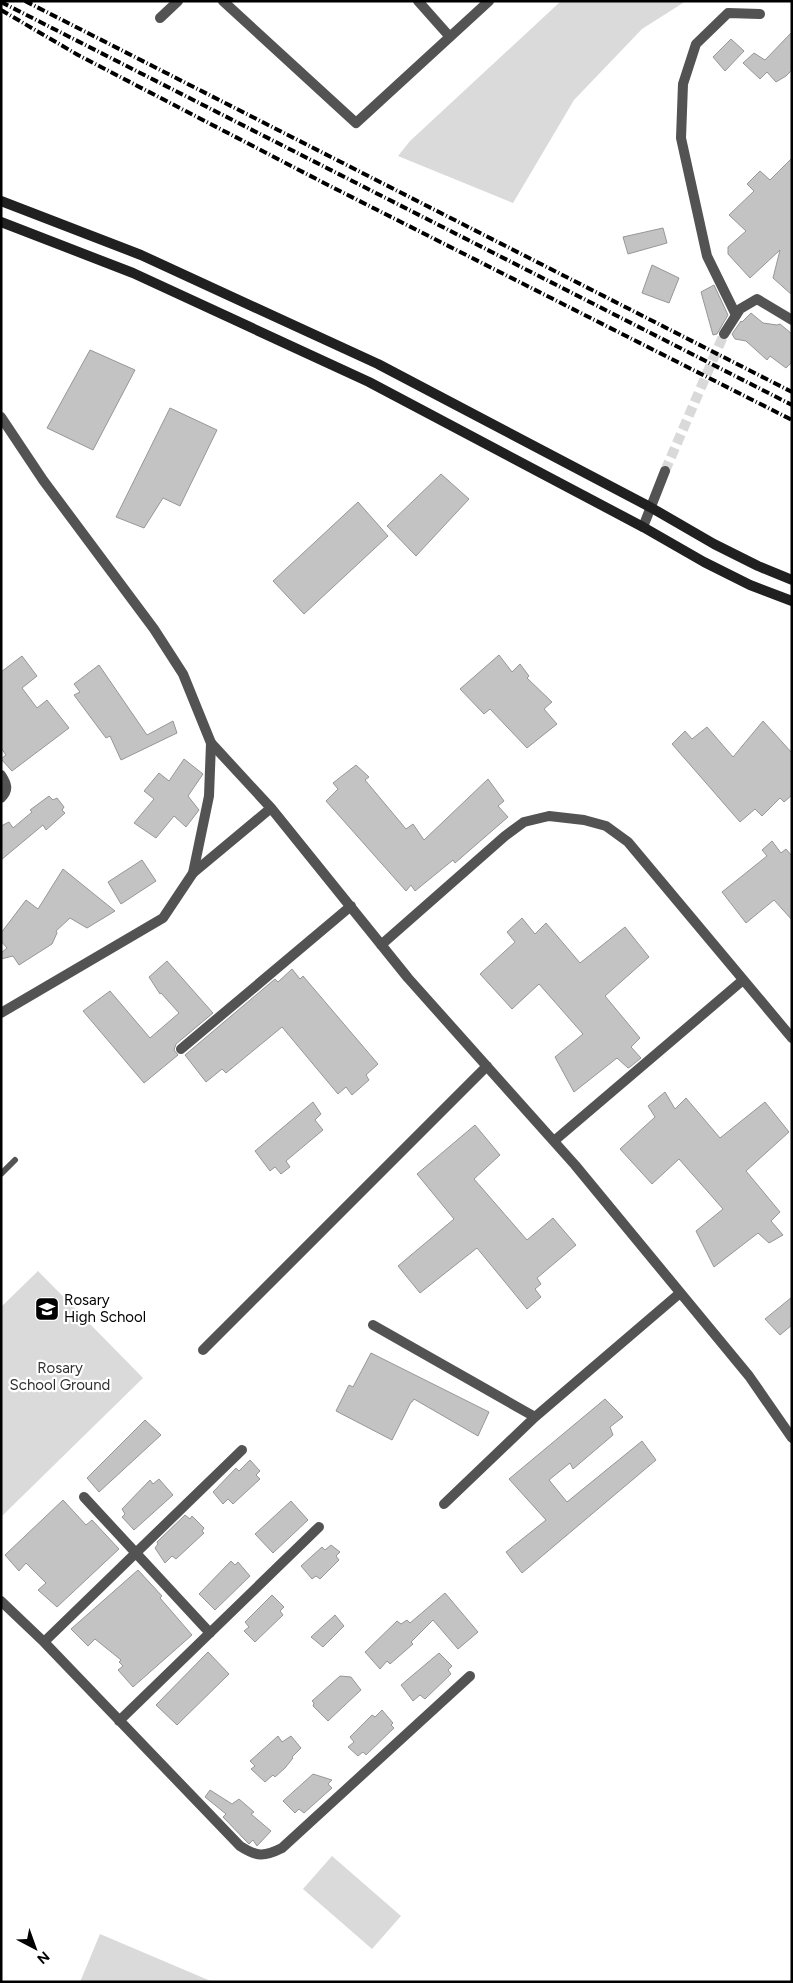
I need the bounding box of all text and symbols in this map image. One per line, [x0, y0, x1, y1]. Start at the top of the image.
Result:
place label: Rosary High School [64, 1291, 146, 1326]
school or university icon: Rosary High School [34, 1296, 60, 1322]
park label: Rosary School Ground [10, 1359, 110, 1394]
north arrow [10, 1923, 60, 1973]
text: N [34, 1947, 53, 1967]

